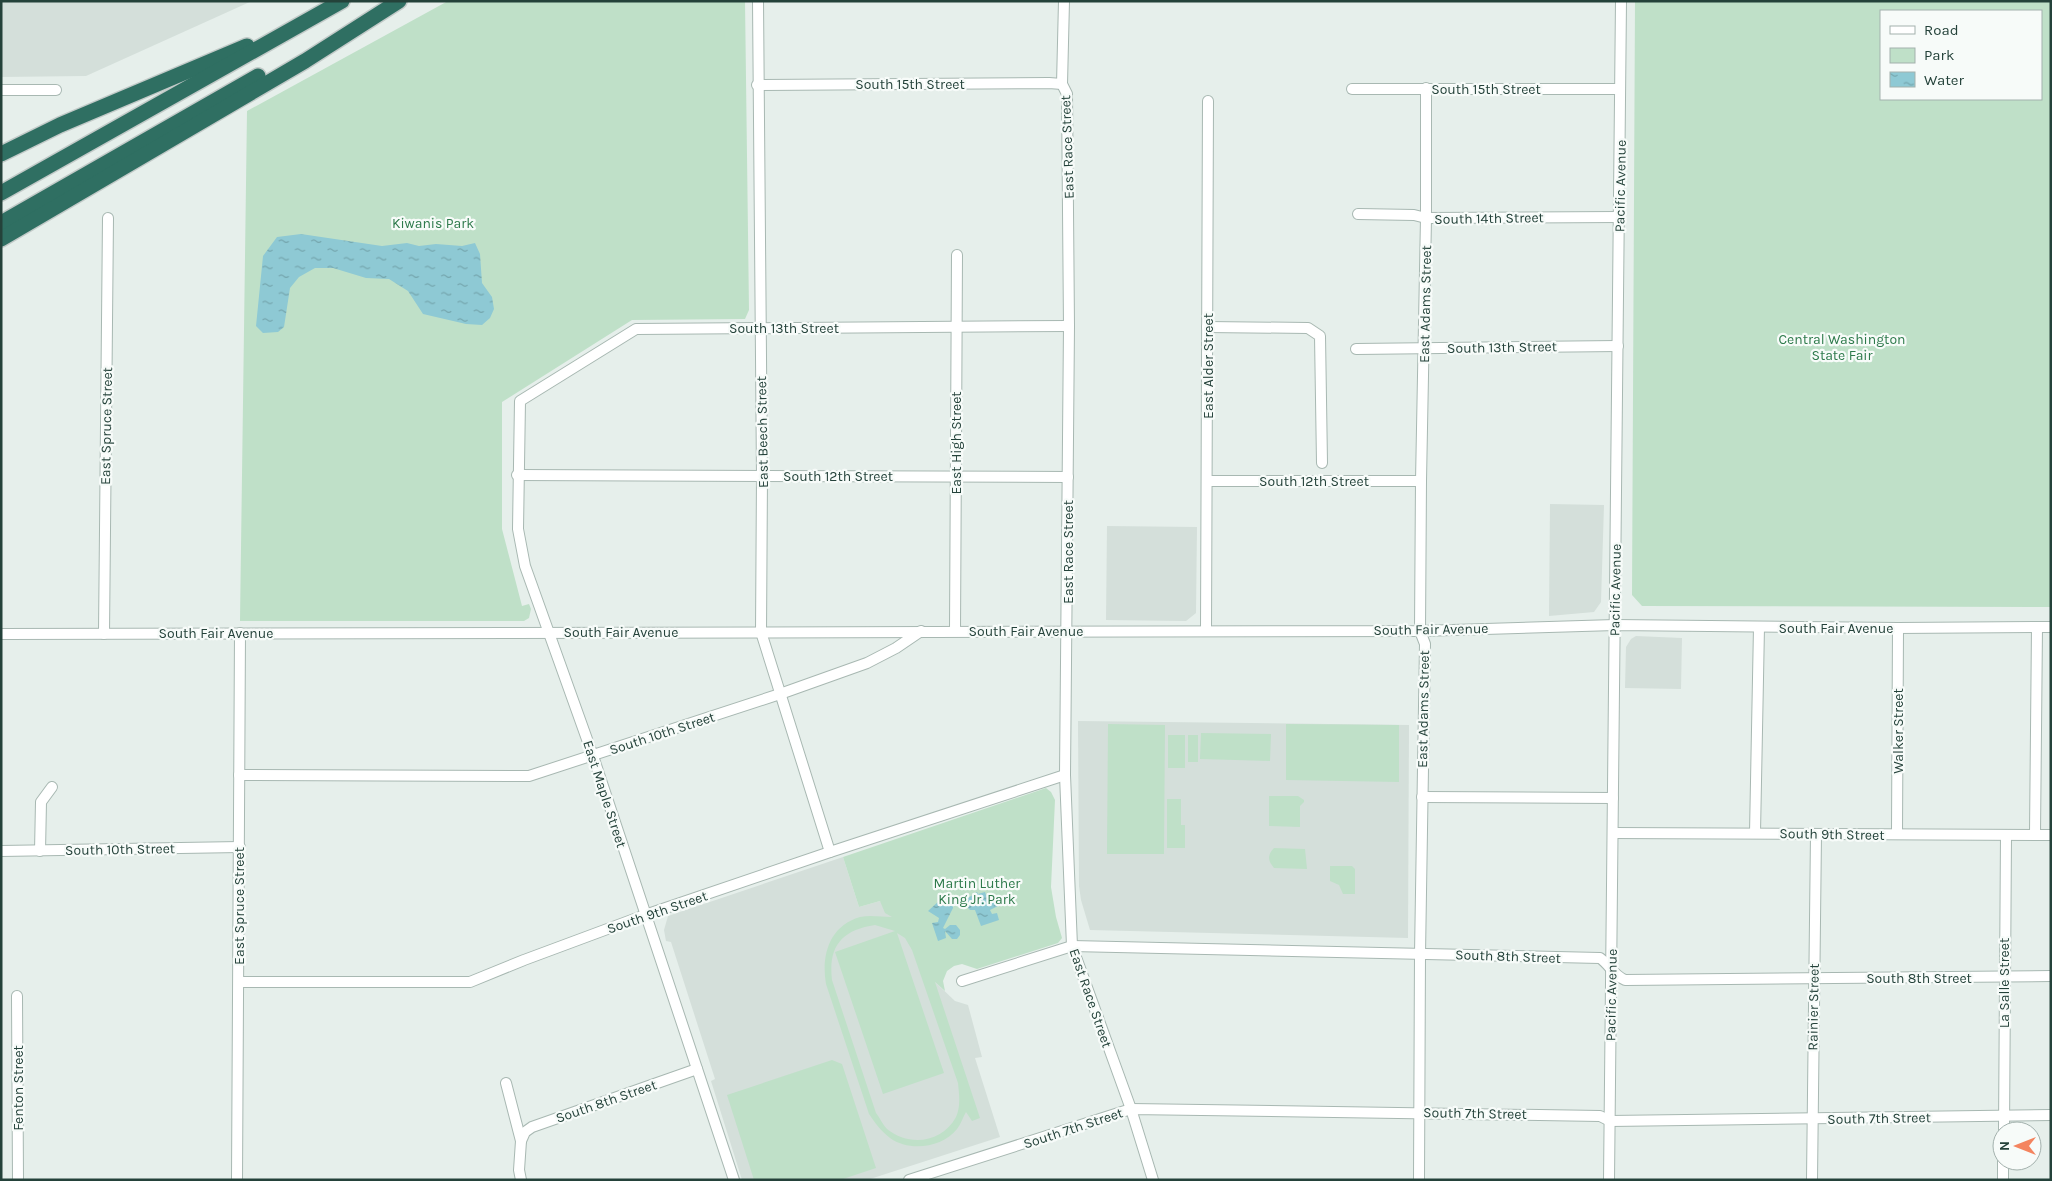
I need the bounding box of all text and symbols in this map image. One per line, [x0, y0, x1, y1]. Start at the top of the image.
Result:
legend [1880, 10, 2042, 100]
text: Road [1924, 21, 1959, 39]
text: Park [1924, 46, 1954, 64]
text: Water [1924, 71, 1965, 89]
street label: South 15th Street [855, 76, 965, 93]
street label: South 15th Street [1431, 81, 1541, 98]
street label: East Race Street [1057, 95, 1078, 199]
street label: Pacific Avenue [1611, 140, 1630, 232]
street label: South 14th Street [1434, 209, 1544, 228]
park label: Kiwanis Park [392, 215, 474, 232]
street label: East Adams Street [1416, 245, 1435, 363]
street label: East Alder Street [1200, 313, 1217, 419]
street label: South 13th Street [729, 320, 839, 337]
park label: Central Washington State Fair [1779, 331, 1905, 364]
street label: South 13th Street [1447, 338, 1557, 357]
street label: East Spruce Street [97, 367, 116, 485]
street label: East Beech Street [753, 376, 772, 488]
street label: East High Street [948, 391, 965, 495]
street label: South 12th Street [783, 468, 893, 485]
street label: South 12th Street [1259, 473, 1369, 490]
street label: East Race Street [1060, 500, 1077, 604]
street label: Pacific Avenue [1606, 544, 1625, 636]
street label: South Fair Avenue [1373, 620, 1489, 639]
street label: South Fair Avenue [1779, 620, 1893, 637]
street label: South Fair Avenue [969, 623, 1083, 640]
street label: South Fair Avenue [564, 624, 678, 641]
street label: South Fair Avenue [159, 625, 273, 642]
street label: East Adams Street [1414, 650, 1433, 768]
street label: Walker Street [1890, 688, 1907, 774]
street label: South 10th Street [607, 708, 717, 759]
street label: East Maple Street [579, 738, 630, 850]
street label: South 9th Street [1779, 825, 1885, 844]
street label: South 10th Street [65, 840, 175, 859]
street label: East Spruce Street [231, 847, 248, 965]
park label: Martin Luther King Jr. Park [934, 875, 1021, 908]
street label: South 9th Street [605, 887, 710, 938]
street label: La Salle Street [1996, 938, 2013, 1028]
street label: East Race Street [1066, 946, 1115, 1050]
street label: South 8th Street [1455, 946, 1561, 967]
street label: Pacific Avenue [1602, 949, 1621, 1041]
street label: Rainier Street [1804, 963, 1823, 1051]
street label: South 8th Street [1866, 970, 1972, 987]
street label: Fenton Street [10, 1045, 27, 1131]
street label: South 8th Street [553, 1076, 659, 1127]
street label: South 7th Street [1021, 1104, 1125, 1153]
street label: South 7th Street [1423, 1104, 1527, 1123]
street label: South 7th Street [1827, 1109, 1931, 1128]
north arrow [1992, 1121, 2042, 1171]
text: N [1996, 1141, 2013, 1151]

